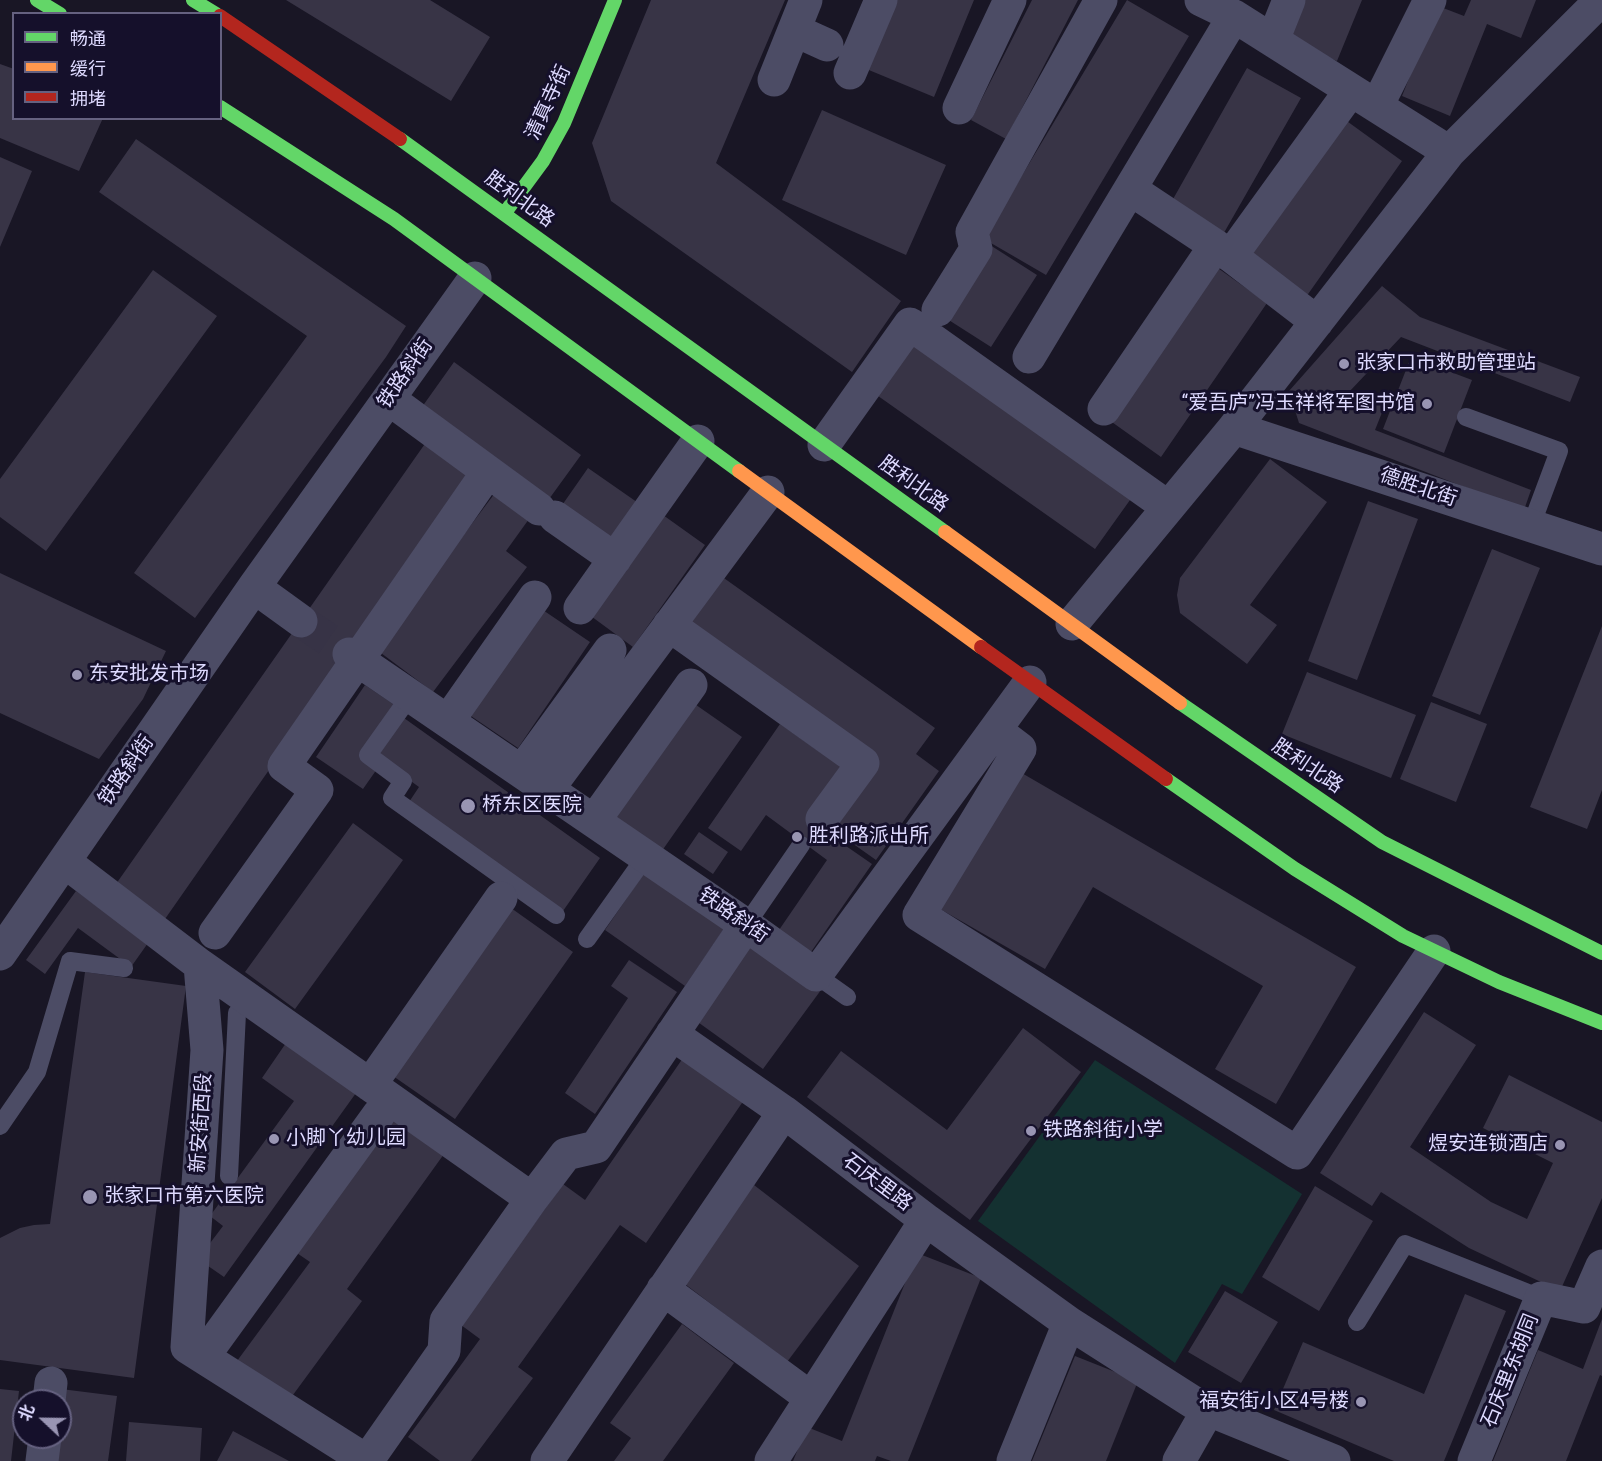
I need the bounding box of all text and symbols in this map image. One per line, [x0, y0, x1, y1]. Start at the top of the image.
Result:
legend [12, 12, 222, 120]
text: 畅通 [70, 28, 106, 49]
text: 缓行 [70, 58, 106, 79]
street label: 清真寺街 [521, 62, 577, 144]
text: 拥堵 [70, 88, 106, 109]
street label: 胜利北路 [480, 167, 558, 233]
street label: 铁路斜街 [373, 334, 439, 414]
place label: 张家口市救助管理站 [1356, 352, 1536, 376]
marker: 张家口市救助管理站 [1337, 357, 1351, 371]
place label: “爱吾庐”冯玉祥将军图书馆 [1182, 392, 1415, 416]
marker: “爱吾庐”冯玉祥将军图书馆 [1420, 397, 1434, 411]
street label: 胜利北路 [874, 452, 952, 518]
street label: 德胜北街 [1376, 464, 1460, 512]
place label: 东安批发市场 [89, 663, 209, 687]
marker: 东安批发市场 [70, 668, 84, 682]
street label: 铁路斜街 [94, 731, 160, 811]
street label: 胜利北路 [1267, 735, 1347, 799]
place label: 桥东区医院 [482, 794, 582, 818]
marker: 桥东区医院 [459, 797, 477, 815]
place label: 胜利路派出所 [809, 825, 929, 849]
marker: 胜利路派出所 [790, 830, 804, 844]
street label: 铁路斜街 [693, 883, 773, 949]
street label: 新安街西段 [187, 1072, 217, 1174]
place label: 铁路斜街小学 [1043, 1119, 1163, 1143]
marker: 铁路斜街小学 [1024, 1124, 1038, 1138]
place label: 小脚丫幼儿园 [286, 1127, 406, 1151]
marker: 小脚丫幼儿园 [267, 1132, 281, 1146]
place label: 煜安连锁酒店 [1428, 1133, 1548, 1157]
marker: 煜安连锁酒店 [1553, 1138, 1567, 1152]
street label: 石庆里路 [838, 1149, 916, 1217]
place label: 张家口市第六医院 [104, 1185, 264, 1209]
marker: 张家口市第六医院 [81, 1188, 99, 1206]
street label: 石庆里东胡同 [1477, 1311, 1545, 1431]
north arrow [12, 1389, 72, 1449]
place label: 福安街小区4号楼 [1199, 1390, 1349, 1414]
marker: 福安街小区4号楼 [1354, 1395, 1368, 1409]
text: 北 [15, 1402, 39, 1424]

